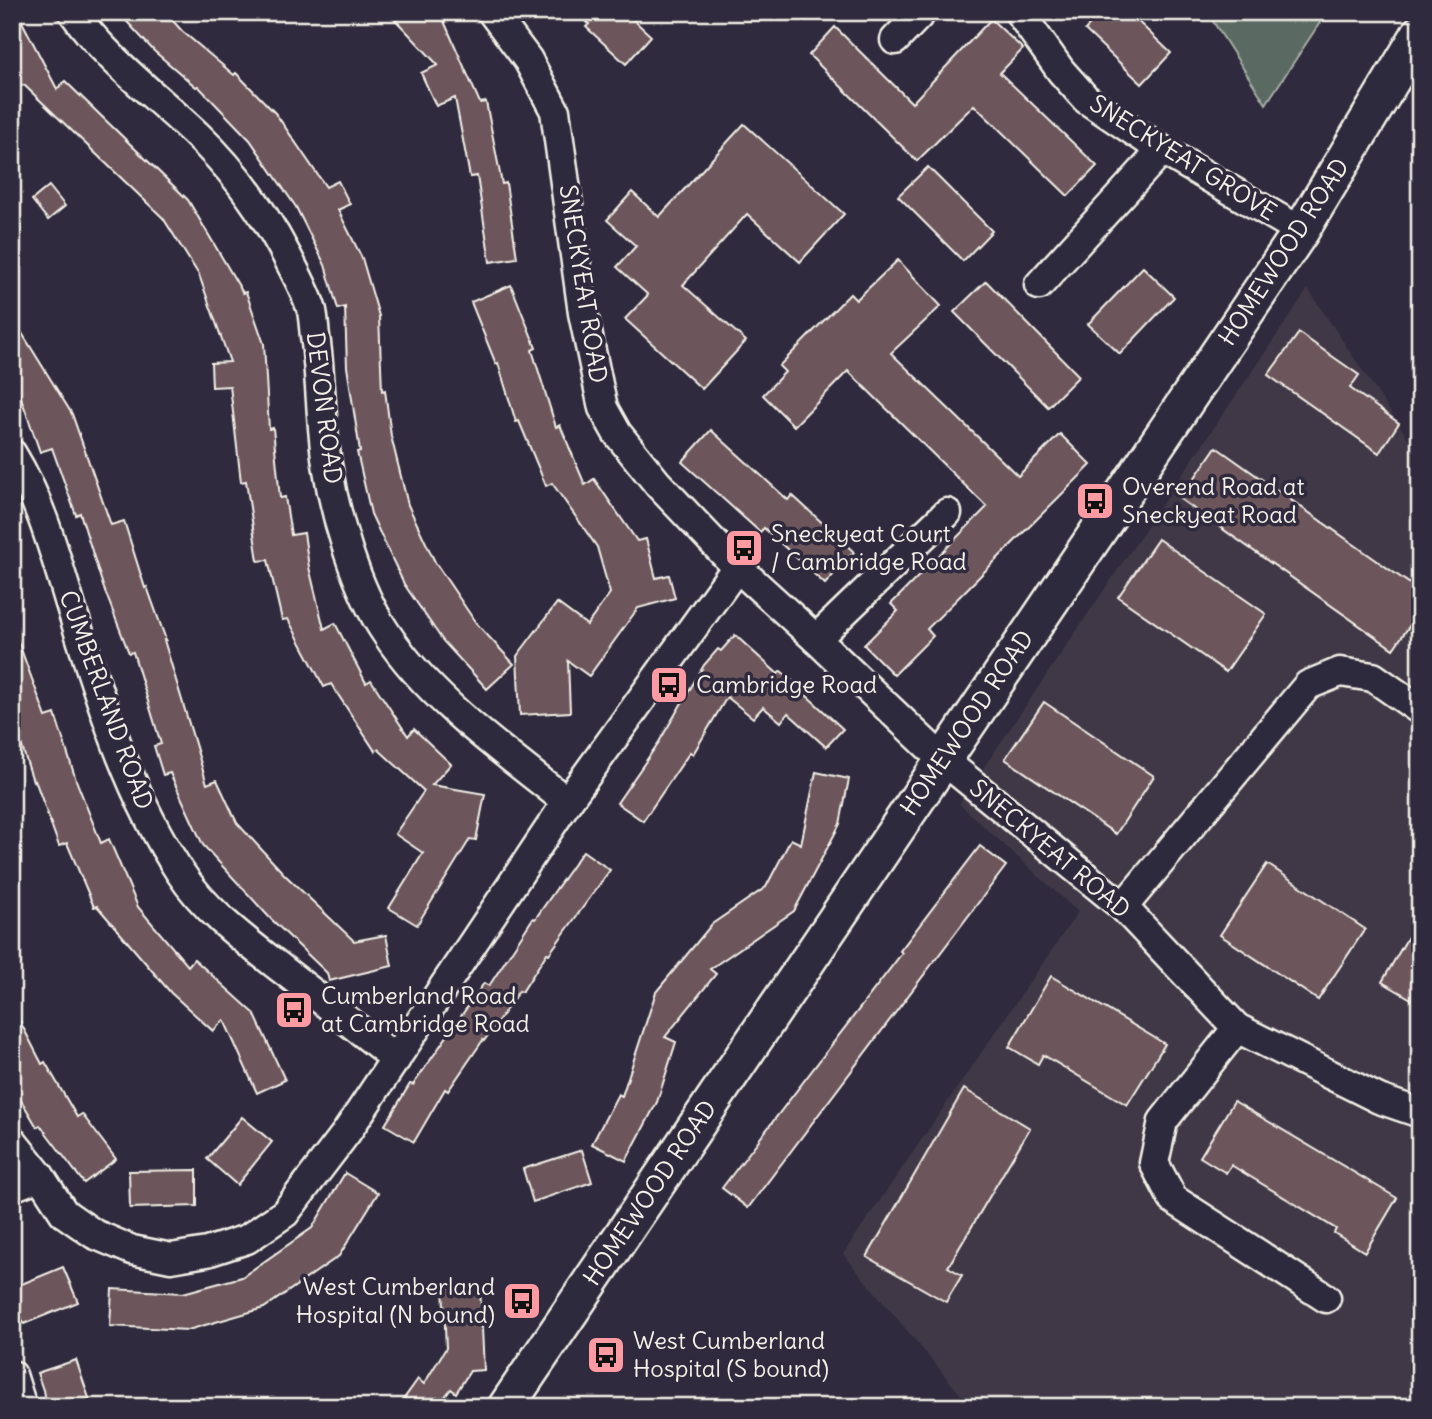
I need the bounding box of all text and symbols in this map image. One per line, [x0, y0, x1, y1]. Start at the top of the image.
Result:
street label: SNECKYEAT GROVE [1085, 88, 1282, 227]
street label: HOMEWOOD ROAD [1211, 152, 1355, 351]
street label: SNECKYEAT ROAD [553, 183, 614, 385]
street label: DEVON ROAD [301, 330, 349, 486]
place label: Overend Road at Sneckyeat Road [1122, 471, 1305, 529]
bus stop icon: Overend Road at Sneckyeat Road [1074, 480, 1116, 522]
place label: Sneckyeat Court / Cambridge Road [771, 518, 967, 576]
bus stop icon: Sneckyeat Court / Cambridge Road [723, 527, 765, 569]
street label: CUMBERLAND ROAD [53, 586, 160, 813]
street label: HOMEWOOD ROAD [893, 624, 1039, 821]
bus stop icon: Cambridge Road [648, 664, 690, 706]
place label: Cambridge Road [696, 669, 877, 699]
street label: SNECKYEAT ROAD [964, 772, 1137, 924]
place label: Cumberland Road at Cambridge Road [321, 980, 530, 1038]
bus stop icon: Cumberland Road at Cambridge Road [273, 989, 315, 1031]
street label: HOMEWOOD ROAD [576, 1094, 722, 1291]
place label: West Cumberland Hospital (N bound) [296, 1271, 495, 1329]
bus stop icon: West Cumberland Hospital (N bound) [501, 1280, 543, 1322]
place label: West Cumberland Hospital (S bound) [633, 1325, 829, 1383]
bus stop icon: West Cumberland Hospital (S bound) [585, 1334, 627, 1376]

